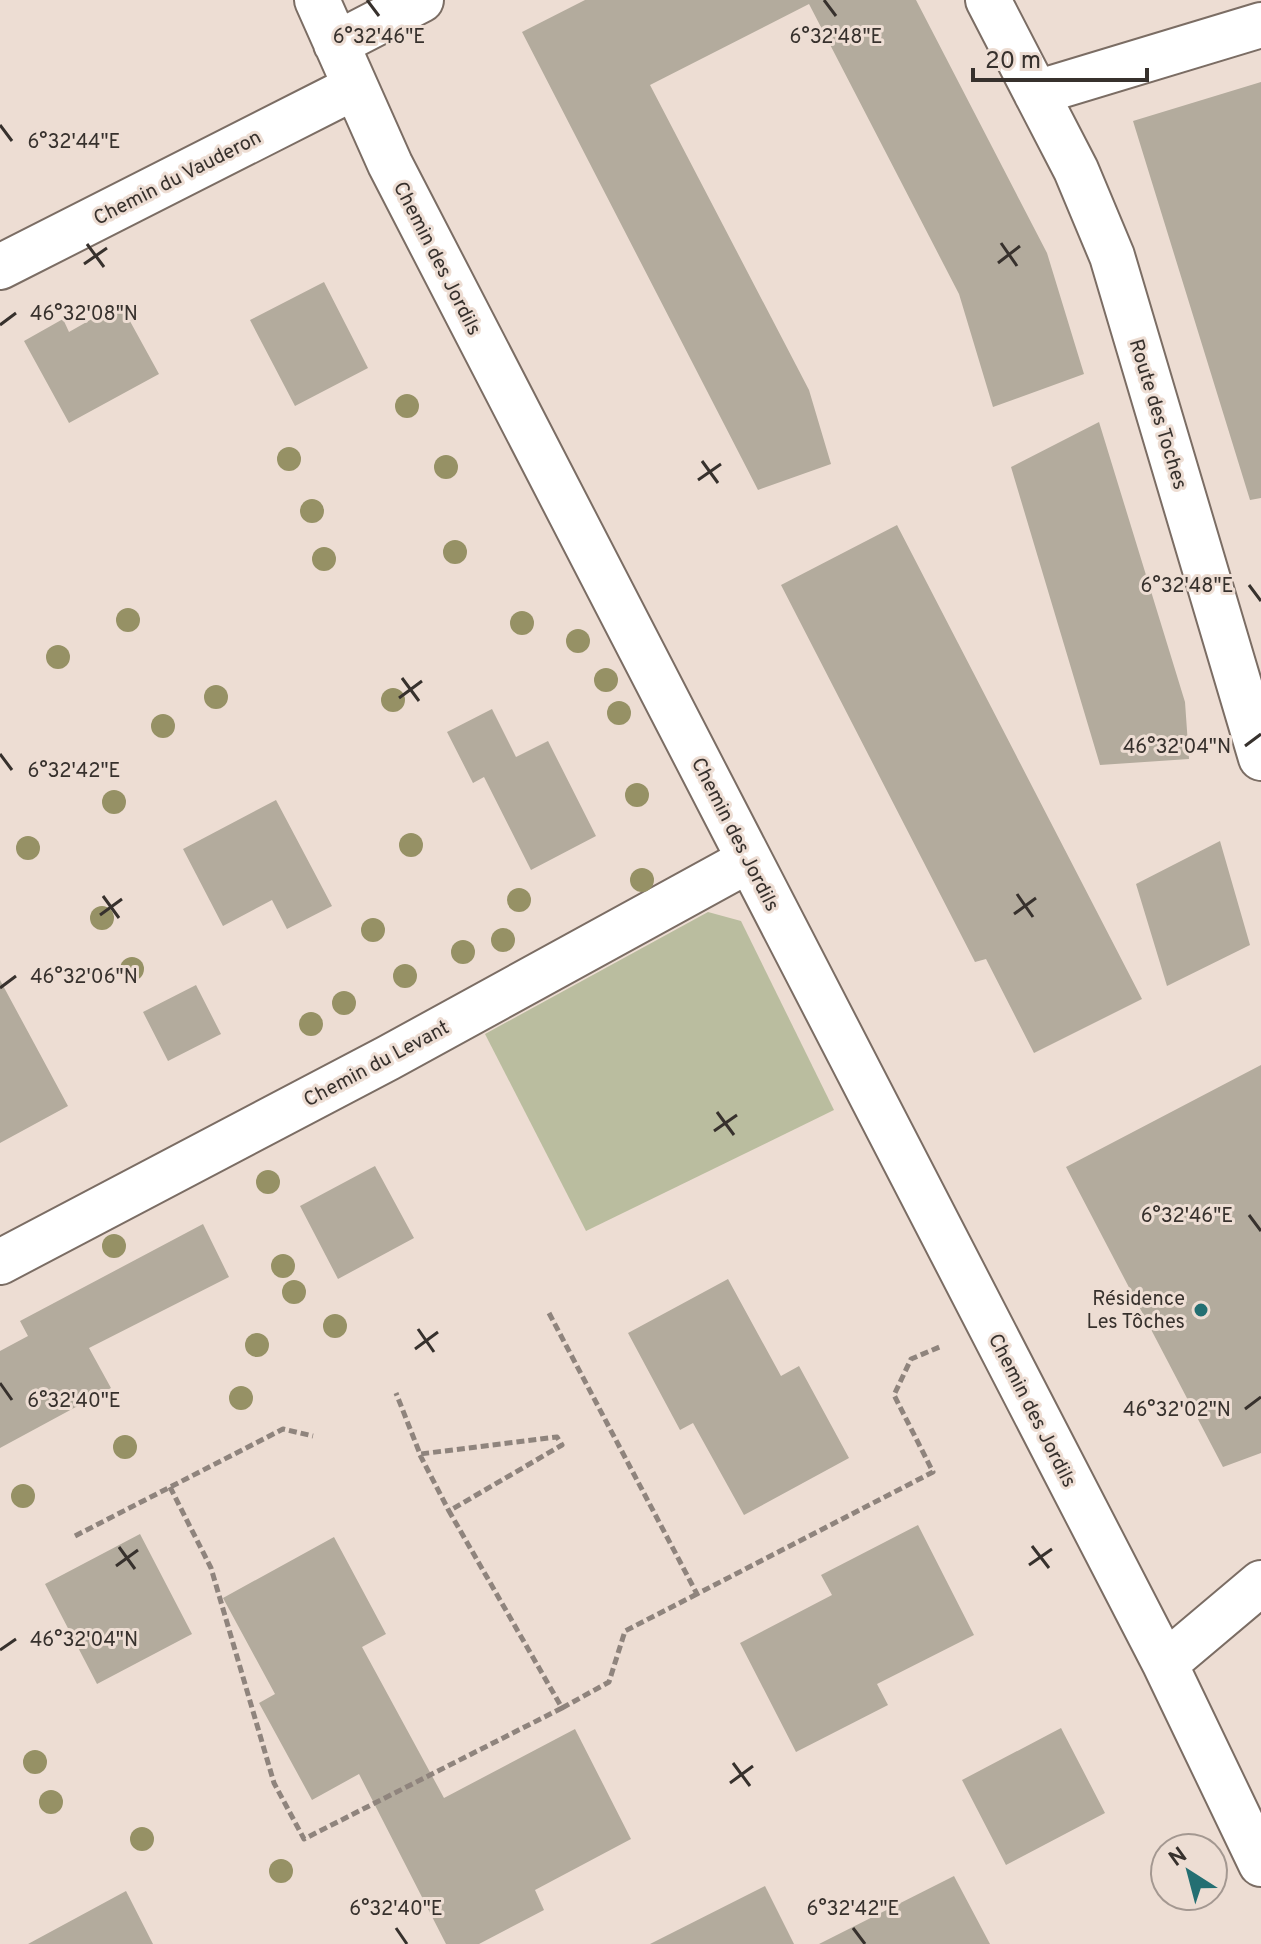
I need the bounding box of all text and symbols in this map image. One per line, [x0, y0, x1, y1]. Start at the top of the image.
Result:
text: 6°32'46"E [333, 25, 425, 51]
text: 6°32'48"E [790, 25, 882, 51]
scale bar [973, 32, 1147, 82]
text: 20 m [985, 47, 1041, 77]
street label: Chemin du Vauderon [90, 125, 266, 232]
text: 6°32'44"E [27, 130, 121, 156]
street label: Chemin des Jordils [386, 177, 486, 340]
text: 46°32'08"N [30, 302, 138, 328]
street label: Route des Toches [1122, 336, 1192, 493]
text: 6°32'48"E [1141, 574, 1233, 600]
text: 46°32'04"N [1123, 735, 1231, 761]
street label: Chemin des Jordils [684, 753, 784, 916]
text: 6°32'42"E [28, 759, 120, 785]
text: 46°32'06"N [30, 965, 138, 991]
street label: Chemin du Levant [300, 1015, 454, 1114]
text: 6°32'46"E [1141, 1204, 1233, 1230]
place label: Résidence Les Tôches [1087, 1287, 1185, 1336]
marker: Résidence Les Tôches [1192, 1301, 1210, 1319]
street label: Chemin des Jordils [981, 1329, 1081, 1492]
text: 6°32'40"E [27, 1389, 121, 1415]
text: 46°32'02"N [1123, 1398, 1231, 1424]
text: 46°32'04"N [30, 1628, 138, 1654]
north arrow [1149, 1832, 1229, 1912]
text: N [1164, 1842, 1193, 1873]
text: 6°32'40"E [349, 1897, 443, 1923]
text: 6°32'42"E [807, 1897, 899, 1923]

